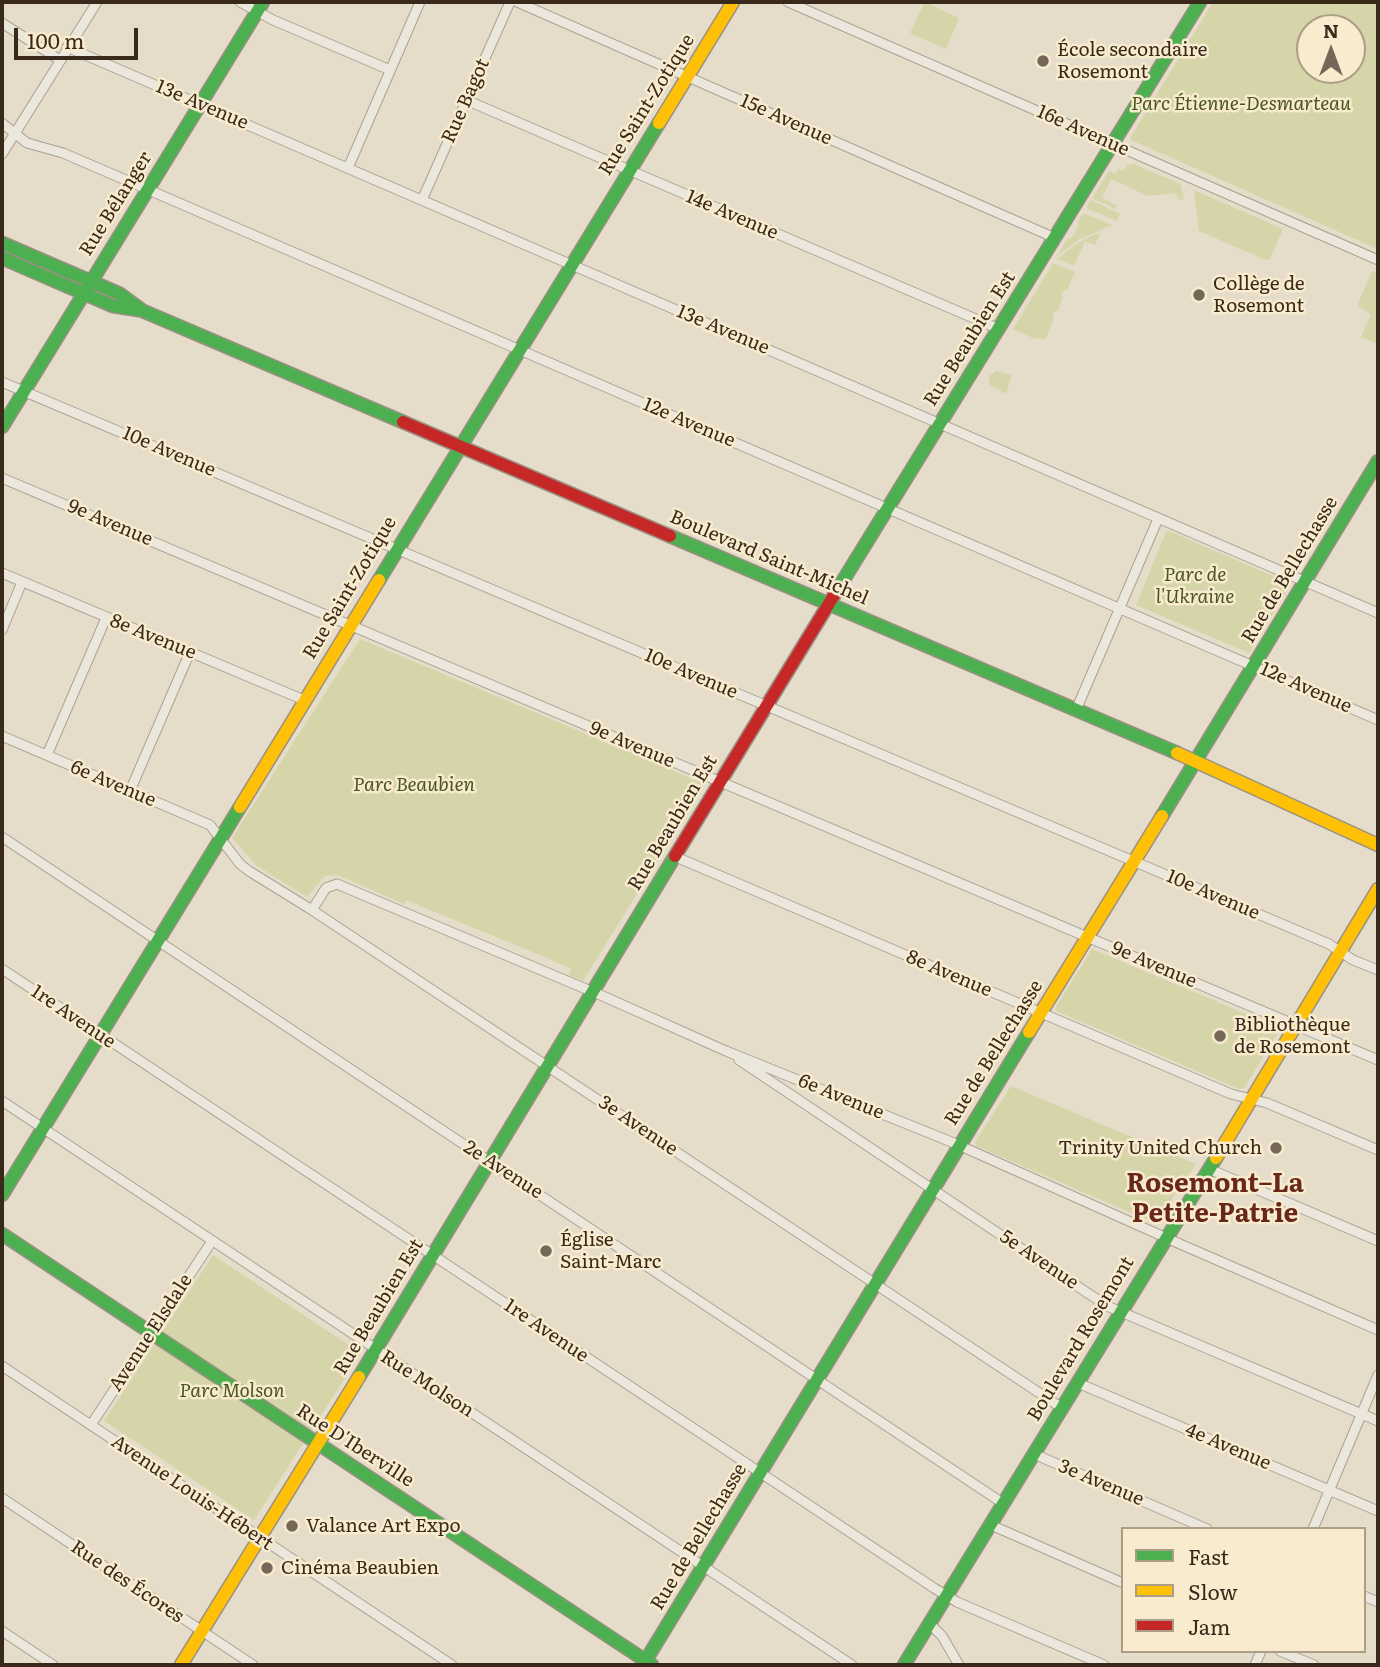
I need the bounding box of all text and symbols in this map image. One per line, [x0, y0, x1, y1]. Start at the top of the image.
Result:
scale bar [18, 14, 142, 58]
north arrow [1296, 14, 1366, 84]
text: N [1323, 16, 1339, 44]
text: 100 m [27, 24, 84, 55]
street label: Rue Saint-Zotique [594, 30, 700, 180]
place label: École secondaire Rosemont [1057, 39, 1207, 83]
marker: École secondaire Rosemont [1035, 53, 1051, 69]
street label: Rue Bagot [437, 55, 495, 147]
street label: 13e Avenue [152, 75, 252, 135]
street label: 15e Avenue [737, 90, 835, 150]
park label: Parc Étienne-Desmarteau [1131, 93, 1351, 115]
street label: 16e Avenue [1033, 101, 1133, 161]
street label: Rue Bélanger [75, 148, 157, 260]
street label: 14e Avenue [683, 185, 781, 245]
street label: Rue Beaubien Est [919, 267, 1021, 411]
place label: Collège de Rosemont [1213, 273, 1305, 317]
marker: Collège de Rosemont [1191, 287, 1207, 303]
street label: 13e Avenue [673, 300, 773, 360]
street label: 12e Avenue [640, 393, 738, 453]
street label: 10e Avenue [119, 422, 219, 482]
street label: Rue de Bellechasse [1237, 492, 1343, 648]
street label: 9e Avenue [64, 495, 156, 551]
street label: Boulevard Saint-Michel [666, 506, 872, 610]
street label: Rue Saint-Zotique [298, 512, 402, 664]
park label: Parc de l'Ukraine [1156, 564, 1234, 608]
street label: 8e Avenue [107, 609, 199, 665]
street label: 10e Avenue [641, 644, 741, 704]
street label: 12e Avenue [1257, 658, 1355, 718]
street label: 9e Avenue [586, 717, 678, 773]
street label: Rue Beaubien Est [623, 751, 723, 895]
street label: 6e Avenue [67, 756, 159, 812]
park label: Parc Beaubien [353, 774, 475, 796]
street label: 10e Avenue [1163, 865, 1263, 925]
street label: 9e Avenue [1108, 937, 1200, 993]
street label: 8e Avenue [903, 946, 995, 1002]
street label: Rue de Bellechasse [940, 976, 1048, 1130]
street label: 1re Avenue [26, 980, 120, 1054]
place label: Bibliothèque de Rosemont [1234, 1014, 1350, 1058]
marker: Bibliothèque de Rosemont [1212, 1028, 1228, 1044]
street label: 6e Avenue [795, 1069, 887, 1125]
street label: 3e Avenue [594, 1091, 682, 1161]
street label: 2e Avenue [459, 1136, 547, 1204]
place label: Trinity United Church [1058, 1137, 1262, 1159]
marker: Trinity United Church [1268, 1140, 1284, 1156]
district label: Rosemont–La Petite-Patrie [1126, 1168, 1304, 1230]
street label: 5e Avenue [995, 1225, 1083, 1295]
place label: Église Saint-Marc [560, 1229, 661, 1273]
street label: Rue Beaubien Est [329, 1235, 429, 1379]
marker: Église Saint-Marc [538, 1243, 554, 1259]
street label: Boulevard Rosemont [1023, 1253, 1139, 1425]
street label: Avenue Elsdale [105, 1270, 197, 1396]
street label: 1re Avenue [499, 1294, 593, 1368]
street label: Rue Molson [376, 1345, 478, 1423]
park label: Parc Molson [179, 1380, 285, 1402]
street label: Rue D'Iberville [292, 1400, 418, 1492]
street label: 4e Avenue [1182, 1419, 1274, 1475]
street label: Avenue Louis-Hébert [107, 1430, 277, 1556]
street label: 3e Avenue [1055, 1455, 1147, 1511]
street label: Rue de Bellechasse [646, 1459, 752, 1615]
place label: Valance Art Expo [306, 1515, 461, 1537]
marker: Valance Art Expo [284, 1518, 300, 1534]
legend [1121, 1527, 1366, 1653]
street label: Rue des Écores [66, 1536, 188, 1628]
text: Fast [1188, 1540, 1229, 1571]
place label: Cinéma Beaubien [281, 1557, 439, 1579]
marker: Cinéma Beaubien [259, 1560, 275, 1576]
text: Slow [1188, 1575, 1238, 1606]
text: Jam [1188, 1610, 1230, 1641]

